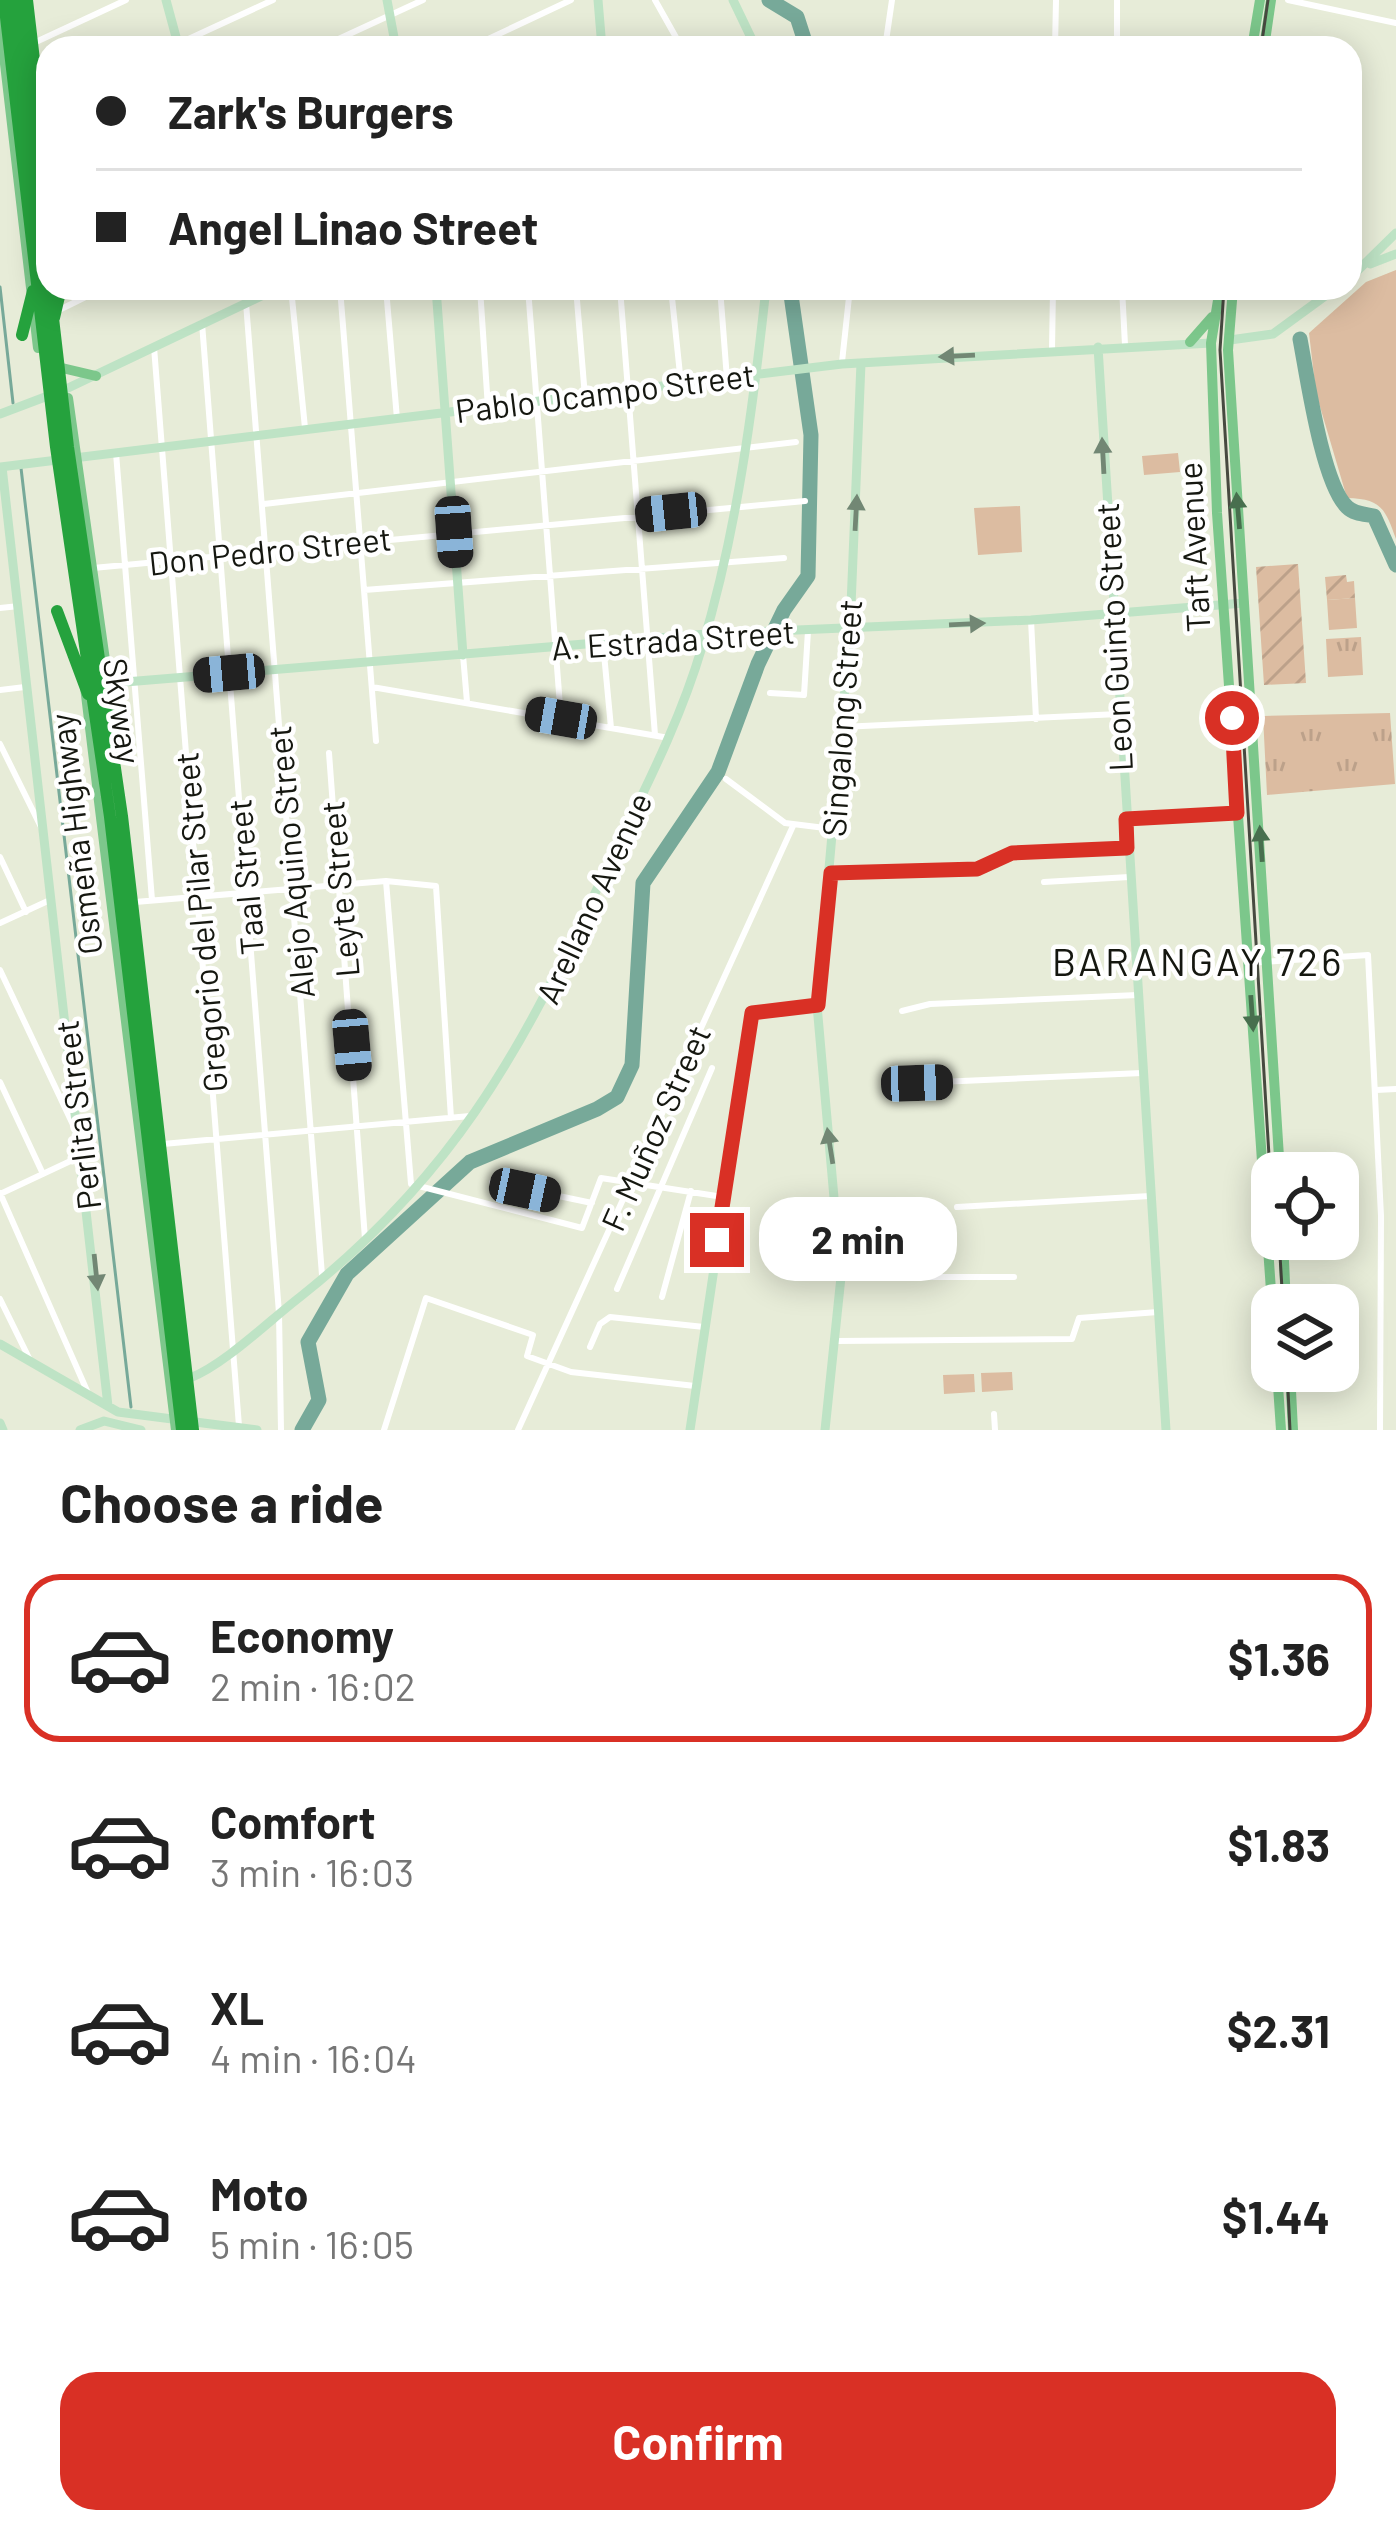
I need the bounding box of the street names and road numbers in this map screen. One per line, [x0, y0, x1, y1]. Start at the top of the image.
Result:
street label: Pablo Ocampo Street [453, 354, 757, 430]
street label: Taft Avenue [1169, 461, 1217, 633]
street label: Leon Guinto Street [1086, 502, 1140, 772]
street label: Don Pedro Street [147, 517, 393, 583]
street label: Singalong Street [813, 598, 869, 838]
street label: A. Estrada Street [550, 611, 796, 667]
street label: Skyway [96, 655, 150, 766]
street label: Osmeña Highway [40, 711, 110, 957]
street label: Alejo Aquino Street [258, 724, 322, 1000]
street label: Gregorio del Pilar Street [165, 750, 235, 1094]
street label: Arellano Avenue [527, 786, 660, 1010]
street label: Taal Street [218, 797, 272, 957]
street label: Leyte Street [311, 799, 367, 979]
street label: Perlita Street [46, 1018, 108, 1212]
street label: F. Muñoz Street [592, 1019, 718, 1237]

